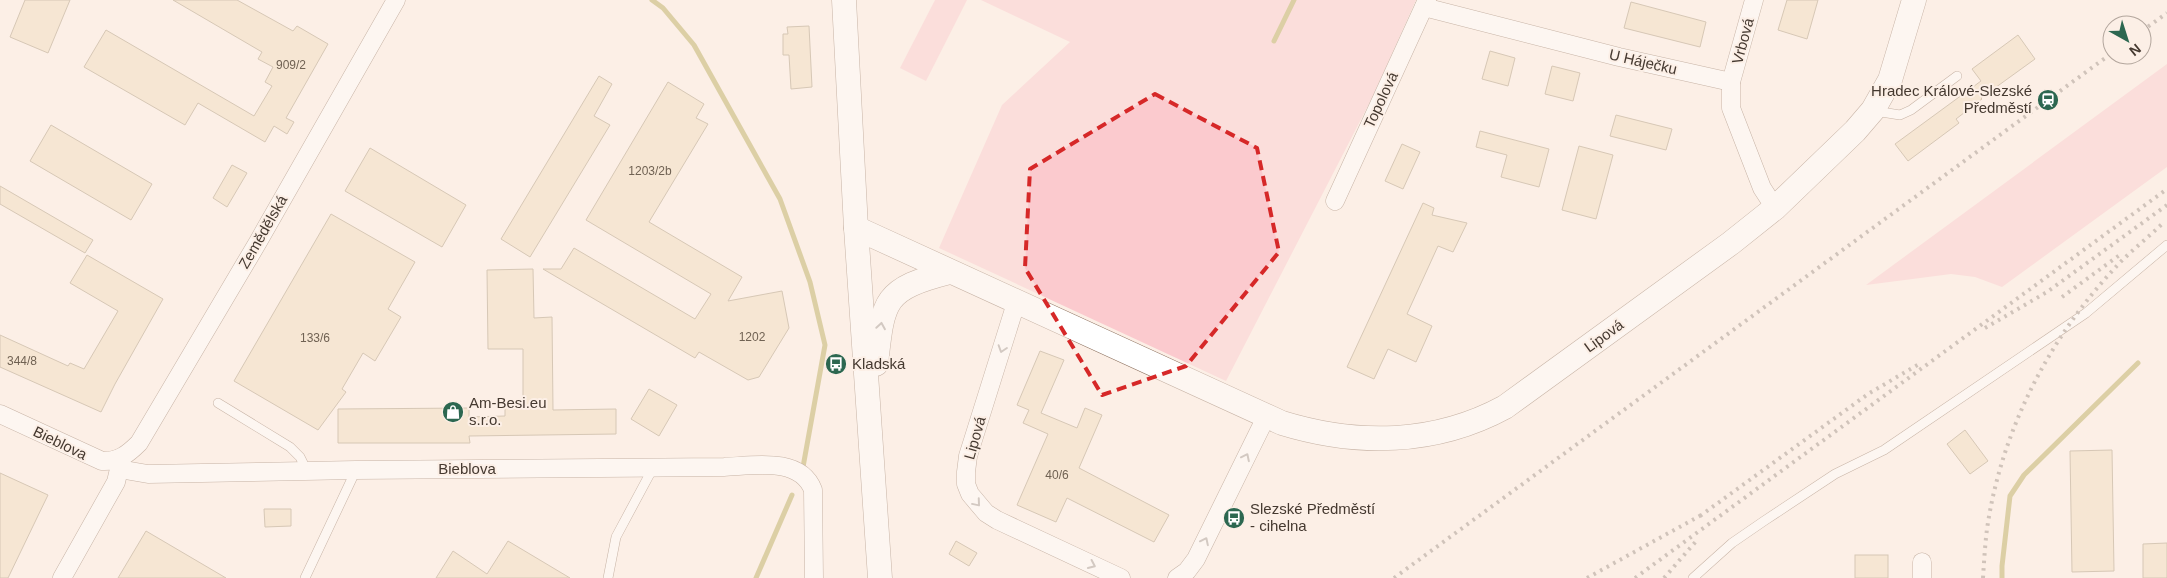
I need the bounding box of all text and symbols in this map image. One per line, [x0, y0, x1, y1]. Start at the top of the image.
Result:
street label: Vrbová [1728, 15, 1757, 66]
north arrow [2102, 15, 2152, 65]
text: N [2126, 41, 2144, 60]
street label: U Háječku [1607, 45, 1679, 78]
house number: 909/2 [276, 58, 306, 72]
street label: Topolová [1360, 68, 1401, 131]
place label: Hradec Králové-Slezské Předměstí [1871, 82, 2033, 116]
station icon: Hradec Králové-Slezské Předměstí [2036, 88, 2060, 112]
house number: 1203/2b [628, 164, 672, 178]
street label: Zemědělská [235, 192, 291, 271]
street label: Lipová [1581, 315, 1627, 355]
one-way arrow [875, 322, 886, 330]
house number: 1202 [739, 330, 766, 344]
house number: 133/6 [300, 331, 330, 345]
one-way arrow [997, 344, 1007, 353]
bus stop icon: Kladská [824, 352, 848, 376]
house number: 344/8 [7, 354, 37, 368]
place label: Kladská [852, 355, 906, 372]
place label: Am-Besi.eu s.r.o. [469, 394, 547, 428]
shop icon: Am-Besi.eu s.r.o. [441, 400, 465, 424]
street label: Lipová [960, 414, 989, 461]
street label: Bieblova [31, 422, 90, 463]
one-way arrow [1240, 453, 1250, 462]
street label: Bieblova [438, 460, 496, 477]
house number: 40/6 [1045, 468, 1069, 482]
one-way arrow [972, 497, 980, 506]
place label: Slezské Předměstí - cihelna [1250, 500, 1376, 534]
bus stop icon: Slezské Předměstí - cihelna [1222, 506, 1246, 530]
one-way arrow [1199, 537, 1210, 546]
one-way arrow [1087, 558, 1096, 569]

